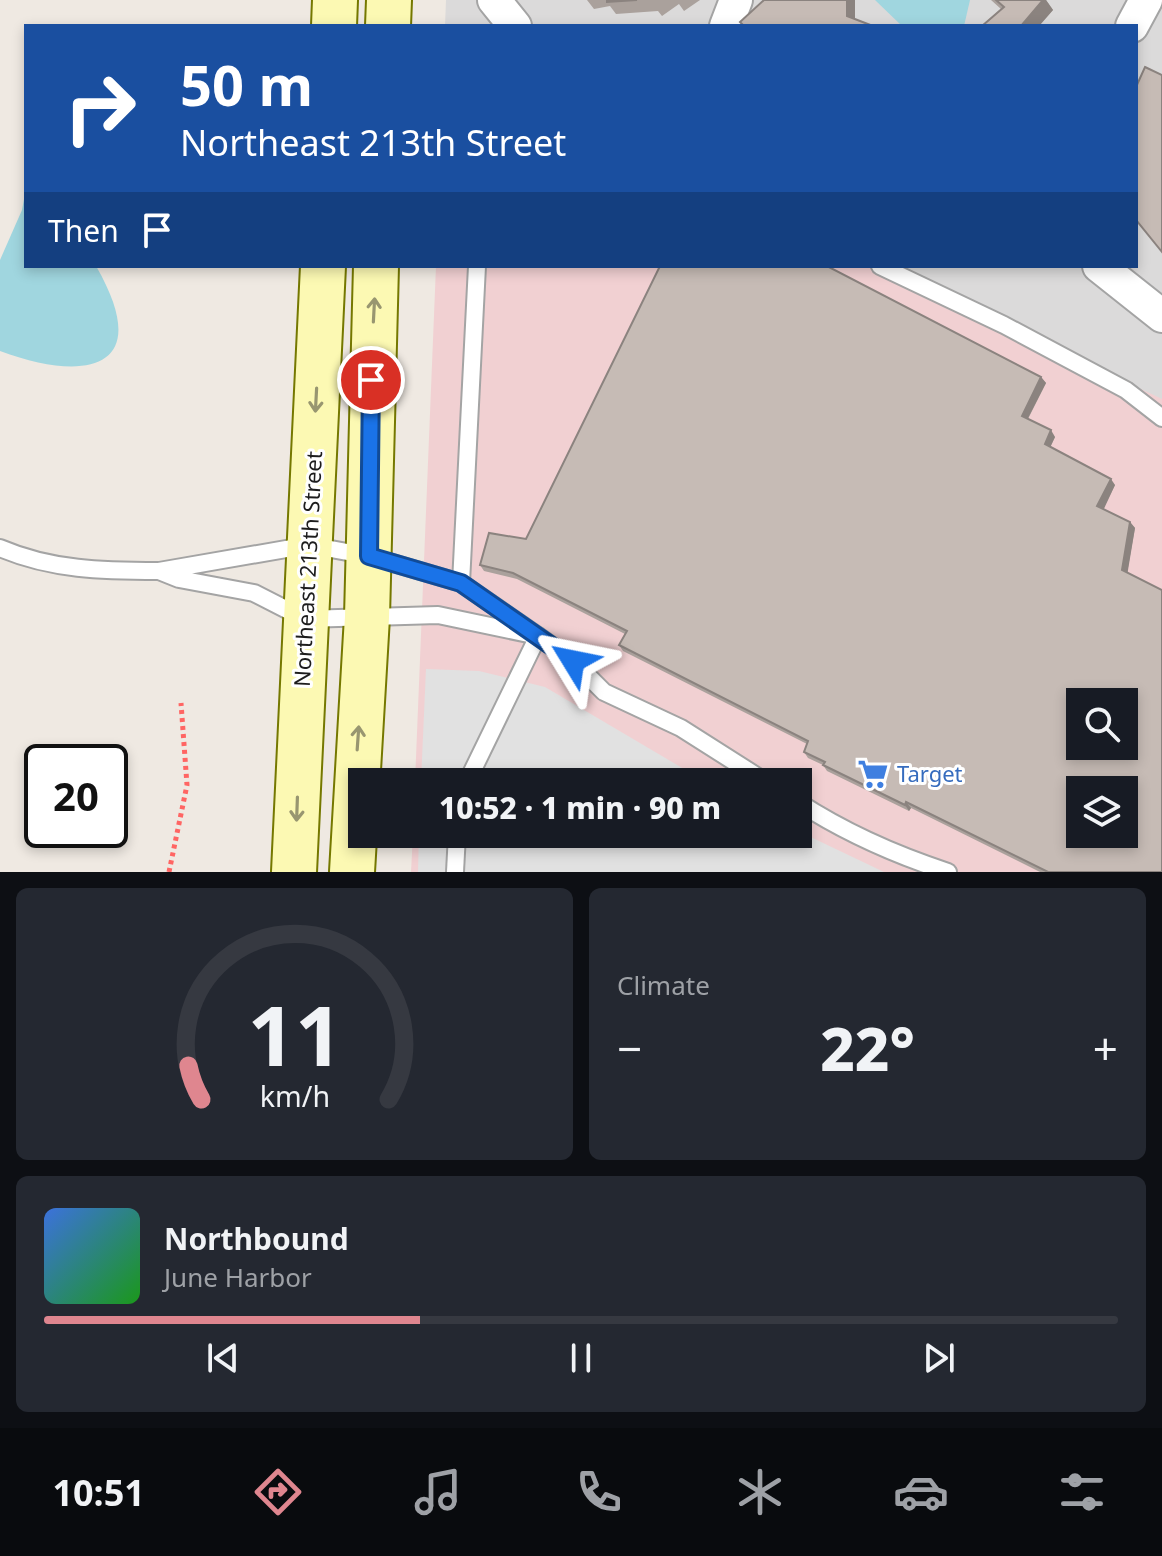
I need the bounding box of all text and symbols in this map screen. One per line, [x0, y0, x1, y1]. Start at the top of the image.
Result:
text: 50 m [180, 46, 313, 122]
icon: right [48, 56, 152, 160]
text: Northeast 213th Street [180, 118, 566, 167]
icon: arrive [135, 208, 179, 252]
text: Then [48, 210, 119, 251]
one-way arrow [367, 297, 382, 324]
pin [337, 346, 405, 414]
icon: arrive [349, 358, 393, 402]
one-way arrow [308, 386, 323, 413]
street label: Northeast 213th Street [286, 450, 328, 688]
position arrow [531, 619, 615, 703]
map controls [1066, 688, 1138, 848]
button: search [1066, 688, 1138, 760]
one-way arrow [351, 725, 366, 752]
speed limit sign: 20 [24, 744, 128, 848]
supermarket icon: Target [856, 757, 890, 791]
place label: Target [897, 758, 963, 788]
button: layers [1066, 776, 1138, 848]
text: 10:52 · 1 min · 90 m [439, 787, 721, 828]
one-way arrow [289, 795, 304, 822]
text: Climate [617, 967, 710, 1003]
text: 11 [247, 977, 342, 1090]
text: 22° [820, 1007, 915, 1089]
text: − [617, 1018, 642, 1078]
text: + [1093, 1018, 1118, 1078]
text: km/h [259, 1076, 330, 1115]
text: Northbound [164, 1218, 349, 1259]
text: June Harbor [164, 1259, 312, 1295]
icon: previous [201, 1336, 245, 1380]
icon: pause [559, 1336, 603, 1380]
icon: next [917, 1336, 961, 1380]
icon: directions [250, 1464, 306, 1520]
icon: music [410, 1464, 466, 1520]
icon: phone [571, 1464, 627, 1520]
icon: climate [732, 1464, 788, 1520]
icon: car [893, 1464, 949, 1520]
icon: filters [1054, 1464, 1110, 1520]
text: 10:51 [52, 1468, 145, 1517]

